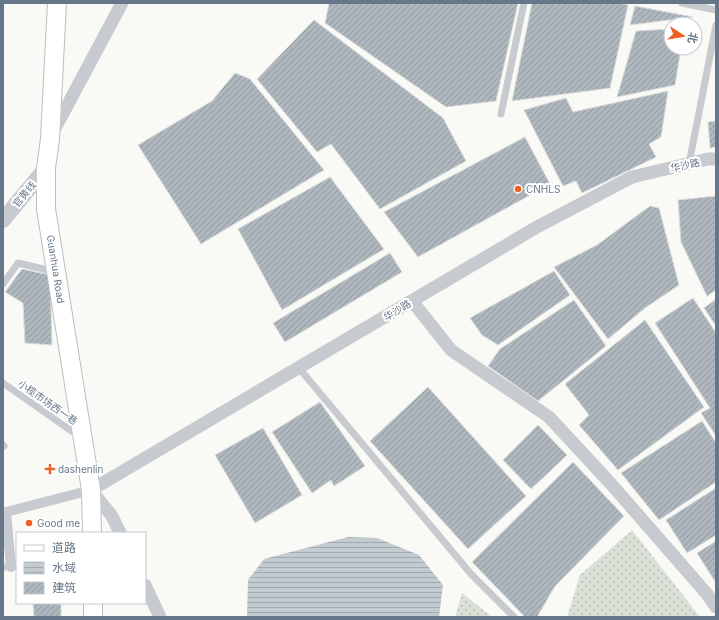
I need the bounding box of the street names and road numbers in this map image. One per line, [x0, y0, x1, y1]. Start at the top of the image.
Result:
street label: 华沙路 [669, 156, 701, 174]
street label: 官黄线 [10, 179, 38, 209]
street label: Guanhua Road [45, 234, 67, 304]
street label: 华沙路 [381, 297, 413, 323]
street label: 小榄市场西一巷 [16, 377, 80, 427]

